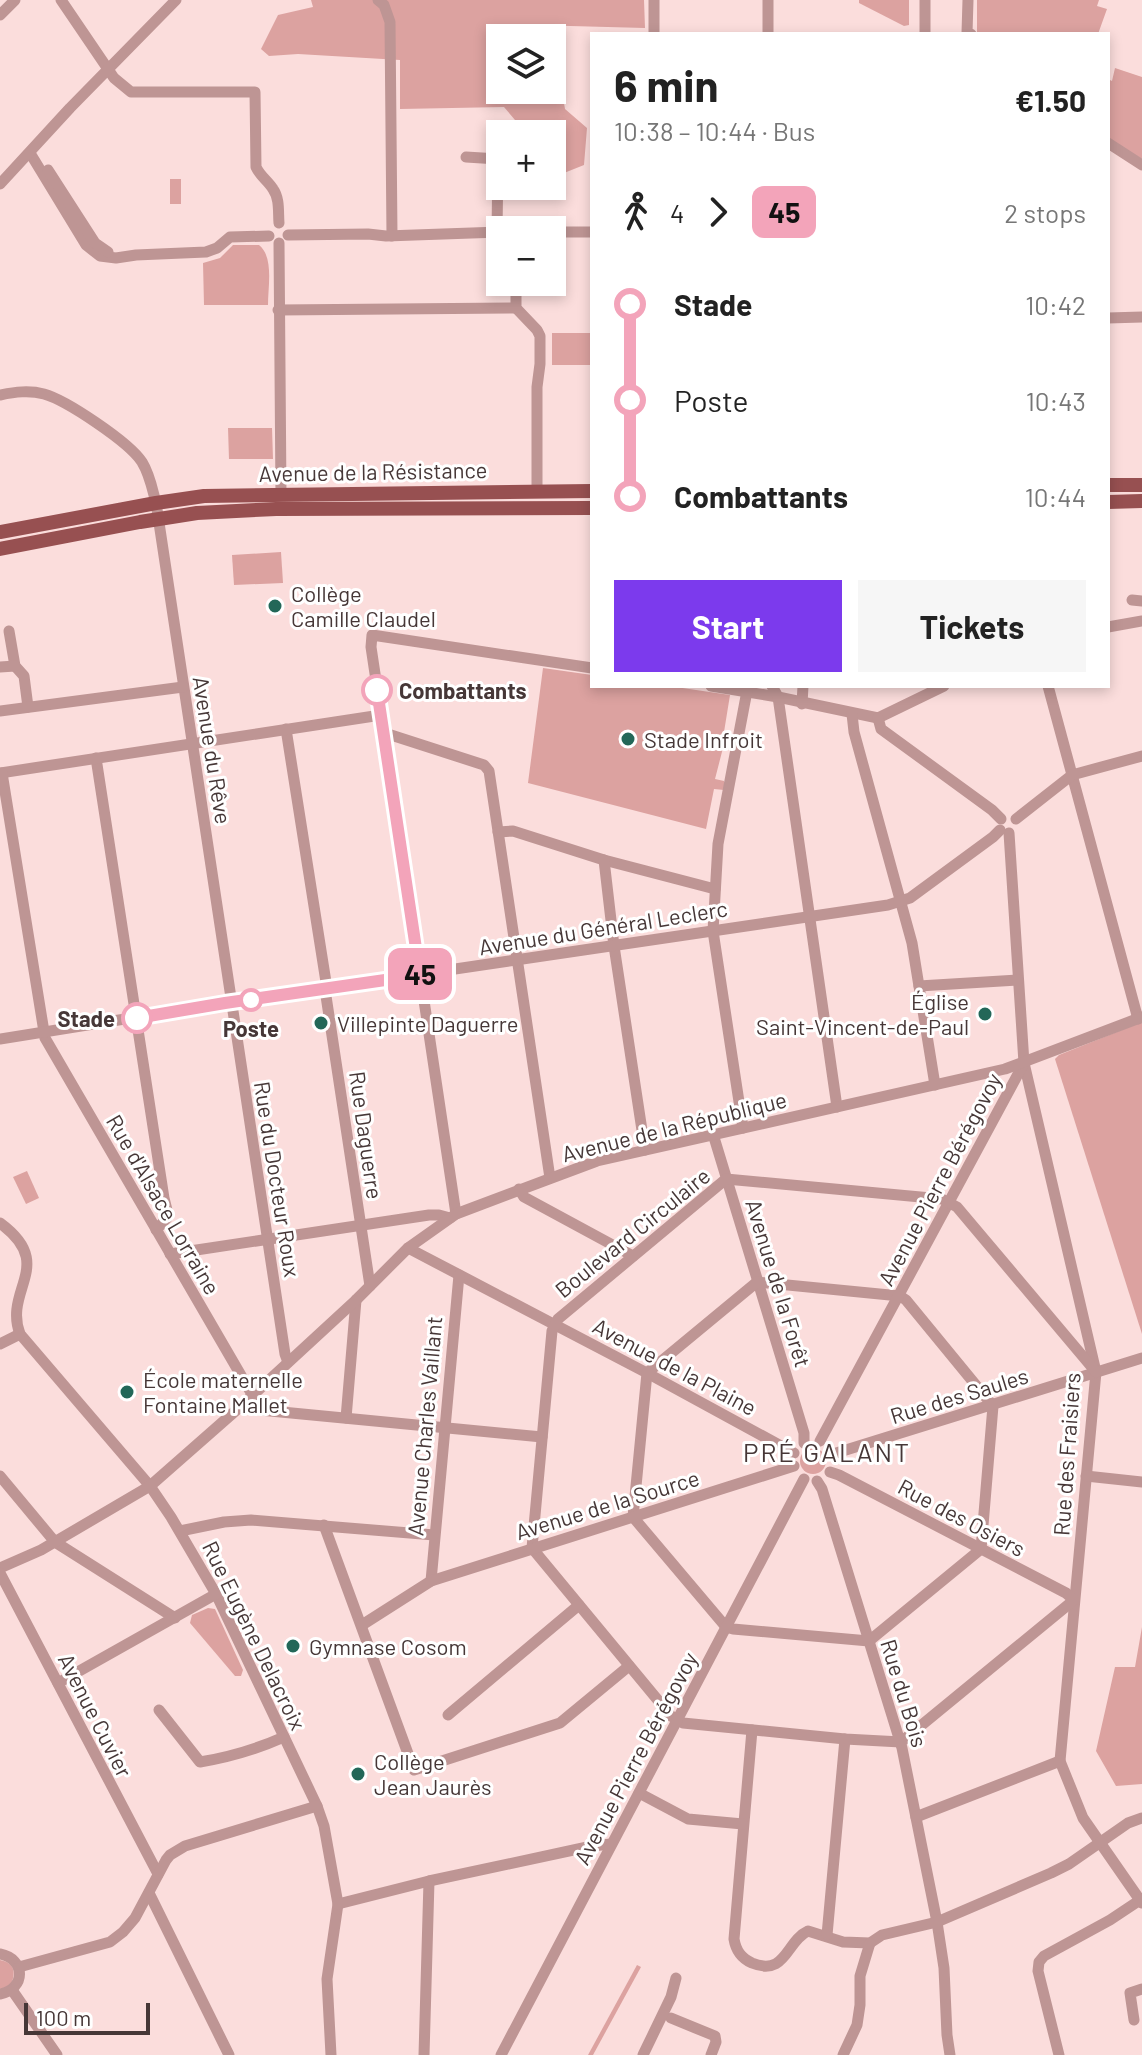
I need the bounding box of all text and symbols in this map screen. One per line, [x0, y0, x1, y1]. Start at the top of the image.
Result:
map controls [486, 24, 566, 296]
button: layers [486, 24, 566, 104]
text: 6 min [614, 58, 718, 111]
text: €1.50 [1015, 82, 1086, 118]
text: 10:38 – 10:44 · Bus [614, 115, 815, 146]
button: + [486, 120, 566, 200]
icon: walk [614, 190, 658, 234]
icon: forward [696, 190, 740, 234]
text: 45 [768, 195, 800, 229]
text: 4 [670, 197, 684, 228]
text: 2 stops [1004, 197, 1086, 228]
button: − [486, 216, 566, 296]
text: Stade [674, 286, 752, 322]
text: 10:42 [1025, 289, 1086, 320]
text: Poste [674, 382, 748, 418]
text: 10:43 [1026, 385, 1086, 416]
street label: Avenue de la Résistance [258, 456, 488, 486]
text: Combattants [674, 478, 848, 514]
text: 10:44 [1025, 481, 1086, 512]
place label: Collège Camille Claudel [291, 580, 436, 631]
button: Start [614, 580, 842, 672]
button: Tickets [858, 580, 1086, 672]
marker: Collège Camille Claudel [266, 597, 284, 615]
street label: Avenue du Rêve [188, 674, 238, 826]
marker: Combattants [362, 675, 392, 705]
place label: Combattants [399, 677, 527, 703]
place label: Stade Infroit [644, 726, 763, 752]
marker: Stade Infroit [619, 730, 637, 748]
street label: Avenue du Général Leclerc [477, 894, 729, 960]
line badge: 45 [384, 948, 456, 1000]
text: 45 [404, 957, 436, 991]
place label: Église Saint-Vincent-de-Paul [756, 988, 969, 1039]
marker: Poste [240, 989, 262, 1011]
marker: Stade [122, 1003, 152, 1033]
place label: Stade [57, 1005, 115, 1031]
marker: Église Saint-Vincent-de-Paul [976, 1005, 994, 1023]
place label: Villepinte Daguerre [337, 1010, 518, 1036]
marker: Villepinte Daguerre [312, 1014, 330, 1032]
place label: Poste [223, 1015, 279, 1041]
street label: Avenue Pierre Bérégovoy [872, 1068, 1006, 1290]
street label: Rue Daguerre [345, 1069, 389, 1201]
street label: Rue du Docteur Roux [250, 1079, 306, 1279]
street label: Avenue de la République [559, 1085, 789, 1167]
street label: Rue d'Alsace Lorraine [102, 1109, 226, 1299]
street label: Boulevard Circulaire [549, 1162, 715, 1302]
street label: Avenue de la Forêt [741, 1196, 817, 1370]
street label: Avenue de la Plaine [589, 1312, 761, 1420]
street label: Avenue Charles Vaillant [401, 1315, 447, 1537]
street label: Rue des Saules [887, 1362, 1031, 1428]
place label: École maternelle Fontaine Mallet [143, 1366, 303, 1417]
street label: Rue des Fraisiers [1047, 1372, 1085, 1536]
marker: École maternelle Fontaine Mallet [118, 1383, 136, 1401]
district label: PRÉ GALANT [743, 1436, 911, 1467]
street label: Avenue de la Source [512, 1464, 702, 1544]
street label: Rue des Osiers [894, 1473, 1030, 1561]
street label: Rue Eugène Delacroix [198, 1536, 312, 1734]
place label: Gymnase Cosom [309, 1633, 467, 1659]
street label: Rue du Bois [876, 1636, 934, 1750]
marker: Gymnase Cosom [284, 1637, 302, 1655]
street label: Avenue Pierre Bérégovoy [568, 1647, 702, 1869]
street label: Avenue Cuvier [54, 1649, 138, 1781]
place label: Collège Jean Jaurès [374, 1748, 492, 1799]
marker: Collège Jean Jaurès [349, 1765, 367, 1783]
scale bar [24, 1999, 150, 2035]
text: 100 m [36, 2004, 91, 2030]

